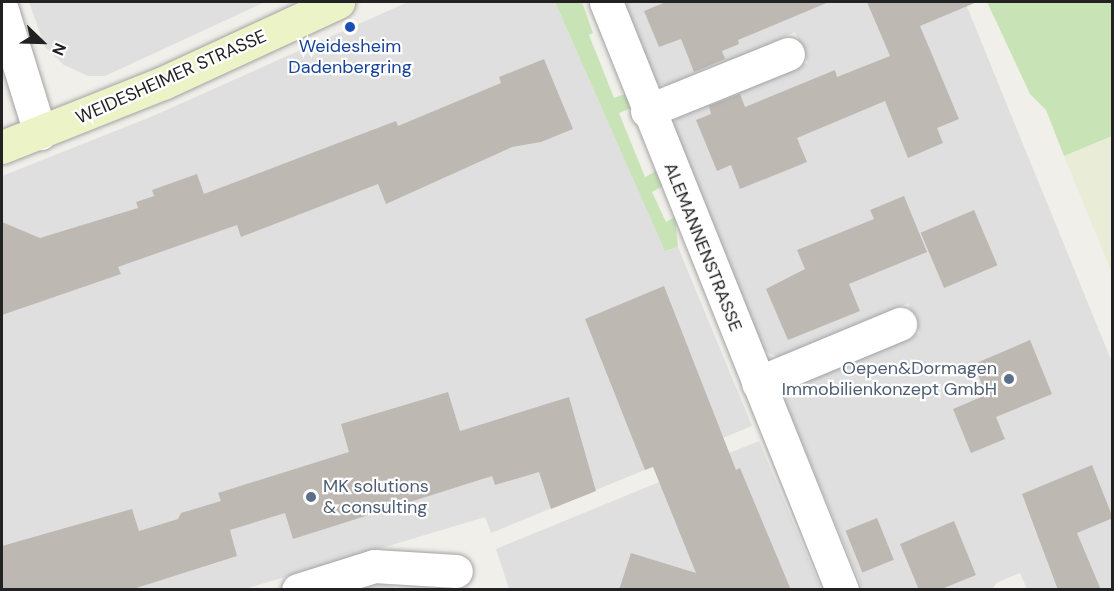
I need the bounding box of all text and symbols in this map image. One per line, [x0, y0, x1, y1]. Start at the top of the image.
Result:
north arrow [12, 12, 72, 72]
marker: Weidesheim Dadenbergring [343, 20, 357, 34]
street label: WEIDESHEIMER STRASSE [72, 25, 270, 129]
place label: Weidesheim Dadenbergring [288, 36, 412, 78]
text: N [47, 40, 71, 59]
street label: ALEMANNENSTRASSE [659, 159, 747, 335]
place label: Oepen&Dormagen Immobilienkonzept GmbH [782, 358, 997, 400]
marker: Oepen&Dormagen Immobilienkonzept GmbH [1002, 372, 1016, 386]
place label: MK solutions & consulting [323, 476, 429, 518]
marker: MK solutions & consulting [304, 490, 318, 504]

